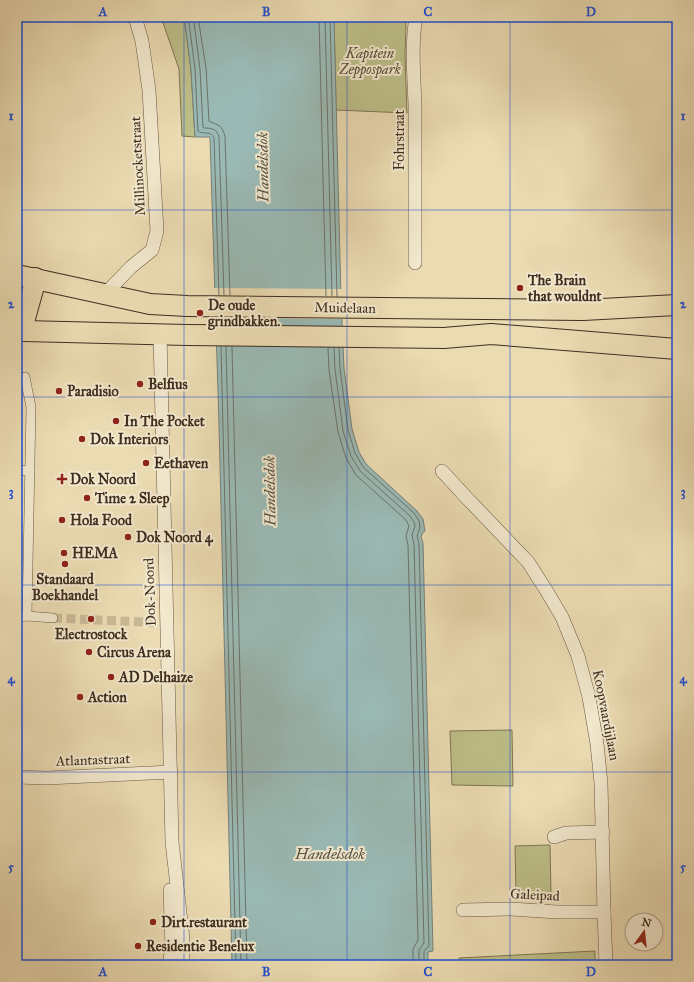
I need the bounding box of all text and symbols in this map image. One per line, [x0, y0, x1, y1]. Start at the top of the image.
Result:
text: A [98, 4, 108, 20]
text: B [262, 4, 271, 20]
text: C [424, 4, 433, 20]
text: D [586, 4, 596, 20]
park label: Kapitein Zeppospark [338, 45, 402, 79]
text: 1 [8, 108, 14, 124]
text: 1 [680, 108, 686, 124]
street label: Fohrstraat [391, 109, 408, 171]
street label: Millinocketstraat [127, 116, 149, 216]
water label: Handelsdok [253, 132, 273, 203]
place label: The Brain that wouldnt [527, 272, 602, 305]
marker: The Brain that wouldnt [515, 283, 525, 293]
text: 2 [8, 296, 15, 312]
text: 2 [680, 296, 687, 312]
place label: De oude grindbakken. [208, 297, 280, 331]
street label: Muidelaan [314, 299, 376, 317]
marker: De oude grindbakken. [195, 308, 205, 318]
place label: Belfius [148, 376, 188, 393]
marker: Belfius [135, 379, 145, 389]
place label: Paradisio [67, 383, 119, 400]
marker: Paradisio [54, 386, 64, 396]
place label: In The Pocket [124, 413, 205, 430]
marker: In The Pocket [111, 416, 121, 426]
place label: Dok Interiors [90, 431, 168, 448]
marker: Dok Interiors [77, 434, 87, 444]
place label: Eethaven [154, 455, 209, 472]
water label: Handelsdok [260, 456, 280, 527]
marker: Eethaven [141, 458, 151, 468]
place label: Dok Noord [70, 471, 137, 488]
marker: Dok Noord [57, 474, 67, 484]
text: 3 [8, 484, 14, 500]
text: 3 [680, 484, 686, 500]
place label: Time 2 Sleep [94, 490, 169, 508]
marker: Time 2 Sleep [82, 493, 92, 503]
place label: Hola Food [70, 512, 133, 529]
marker: Hola Food [57, 515, 67, 525]
place label: Dok Noord 4 [136, 529, 214, 547]
marker: Dok Noord 4 [123, 532, 133, 542]
place label: HEMA [72, 545, 119, 562]
marker: HEMA [59, 548, 69, 558]
street label: Dok-Noord [140, 557, 160, 627]
marker: Standaard Boekhandel [60, 559, 70, 569]
place label: Standaard Boekhandel [32, 571, 100, 604]
marker: Electrostock [86, 614, 96, 624]
place label: Electrostock [55, 626, 128, 643]
place label: Circus Arena [97, 644, 172, 661]
marker: Circus Arena [84, 647, 94, 657]
street label: Koopvaardijlaan [589, 668, 623, 762]
place label: AD Delhaize [118, 669, 193, 686]
text: 4 [7, 671, 15, 687]
text: 4 [679, 671, 687, 687]
marker: AD Delhaize [106, 672, 116, 682]
place label: Action [87, 689, 127, 706]
marker: Action [75, 692, 85, 702]
street label: Atlantastraat [55, 750, 131, 770]
water label: Handelsdok [294, 845, 365, 863]
text: 5 [8, 859, 15, 875]
text: 5 [680, 859, 687, 875]
street label: Galeipad [510, 885, 560, 905]
north arrow [624, 912, 664, 952]
place label: Dirt.restaurant [161, 914, 247, 931]
text: N [640, 915, 653, 930]
marker: Dirt.restaurant [148, 917, 158, 927]
place label: Residentie Benelux [146, 938, 255, 955]
marker: Residentie Benelux [133, 941, 143, 951]
text: A [98, 964, 108, 980]
text: B [262, 964, 271, 980]
text: C [424, 964, 433, 980]
text: D [586, 964, 596, 980]

